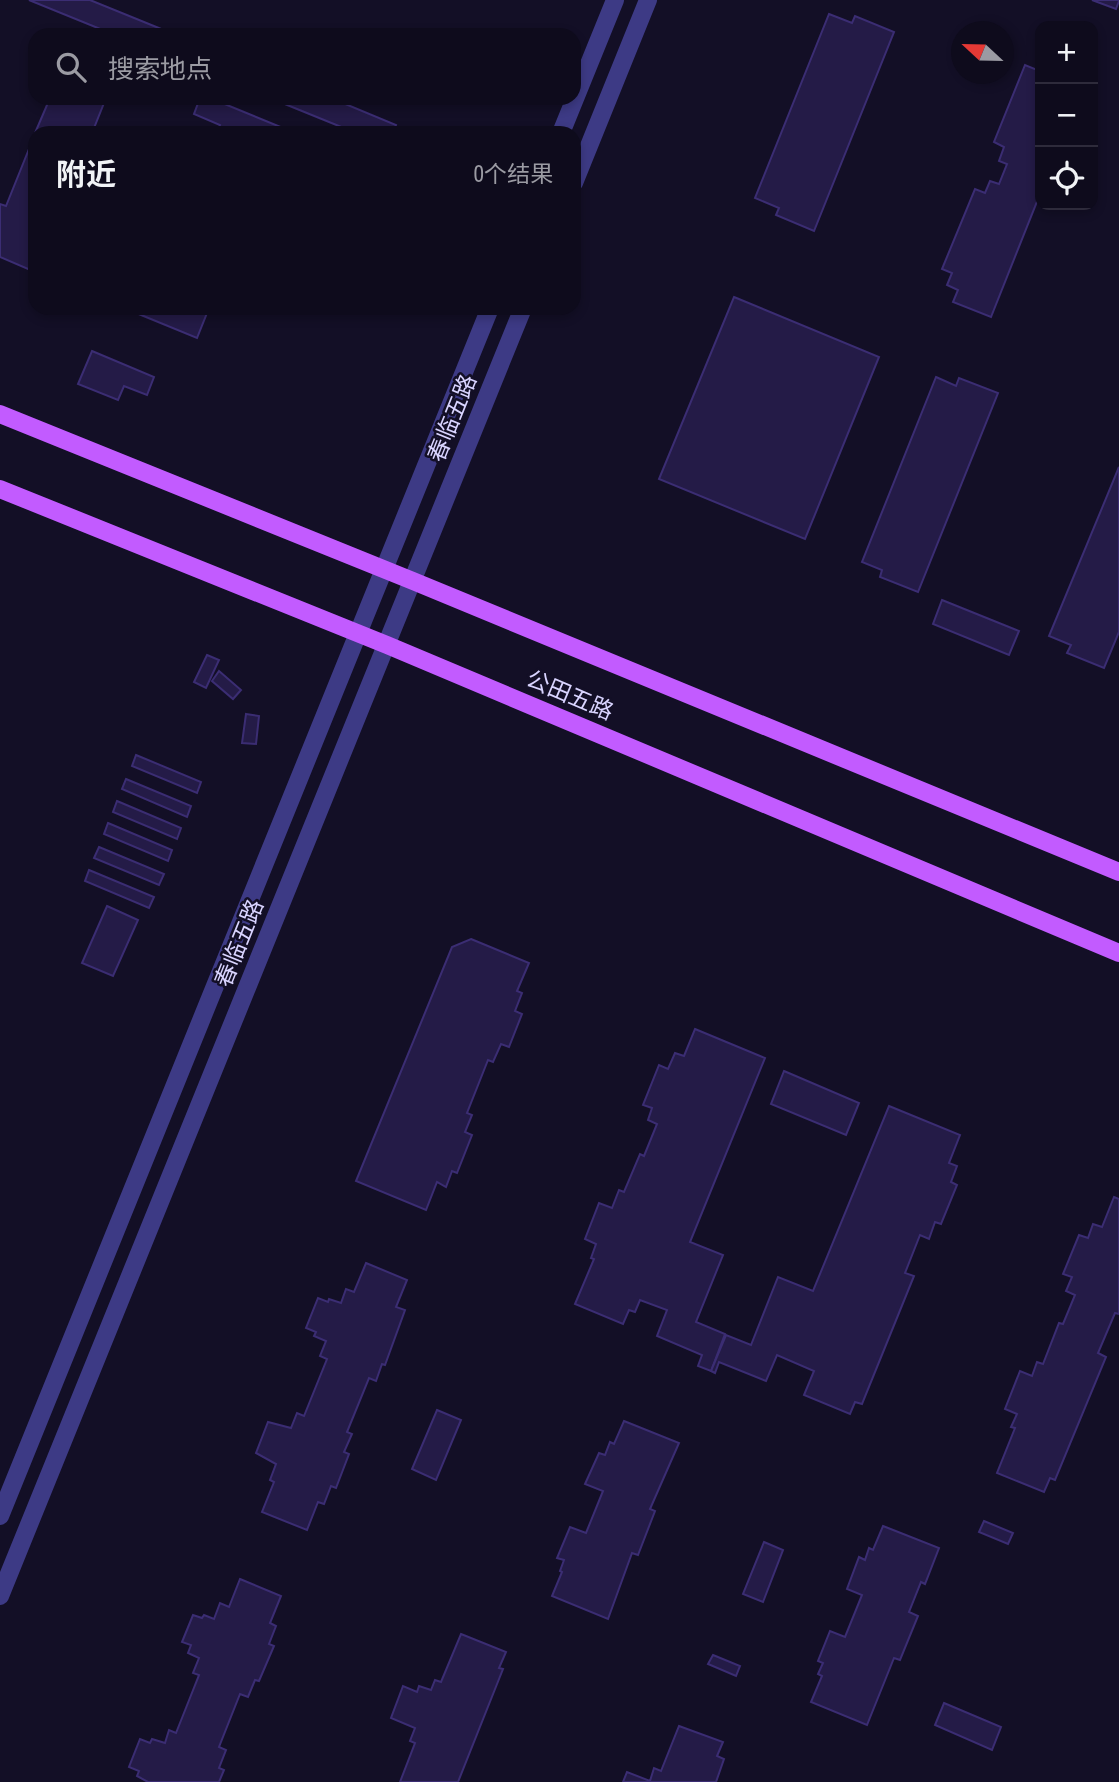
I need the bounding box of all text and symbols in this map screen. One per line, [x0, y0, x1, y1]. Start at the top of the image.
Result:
north arrow [951, 21, 1014, 84]
map controls [1035, 21, 1098, 210]
button: + [1035, 21, 1098, 84]
search box [28, 28, 581, 105]
icon: search [52, 48, 90, 86]
text: 搜索地点 [108, 51, 212, 86]
button: − [1035, 84, 1098, 147]
button: locate [1035, 147, 1098, 210]
text: 附近 [56, 154, 116, 194]
text: 0个结果 [474, 158, 553, 189]
street label: 春临五路 [420, 369, 483, 466]
street label: 公田五路 [522, 662, 619, 727]
street label: 春临五路 [207, 894, 270, 991]

